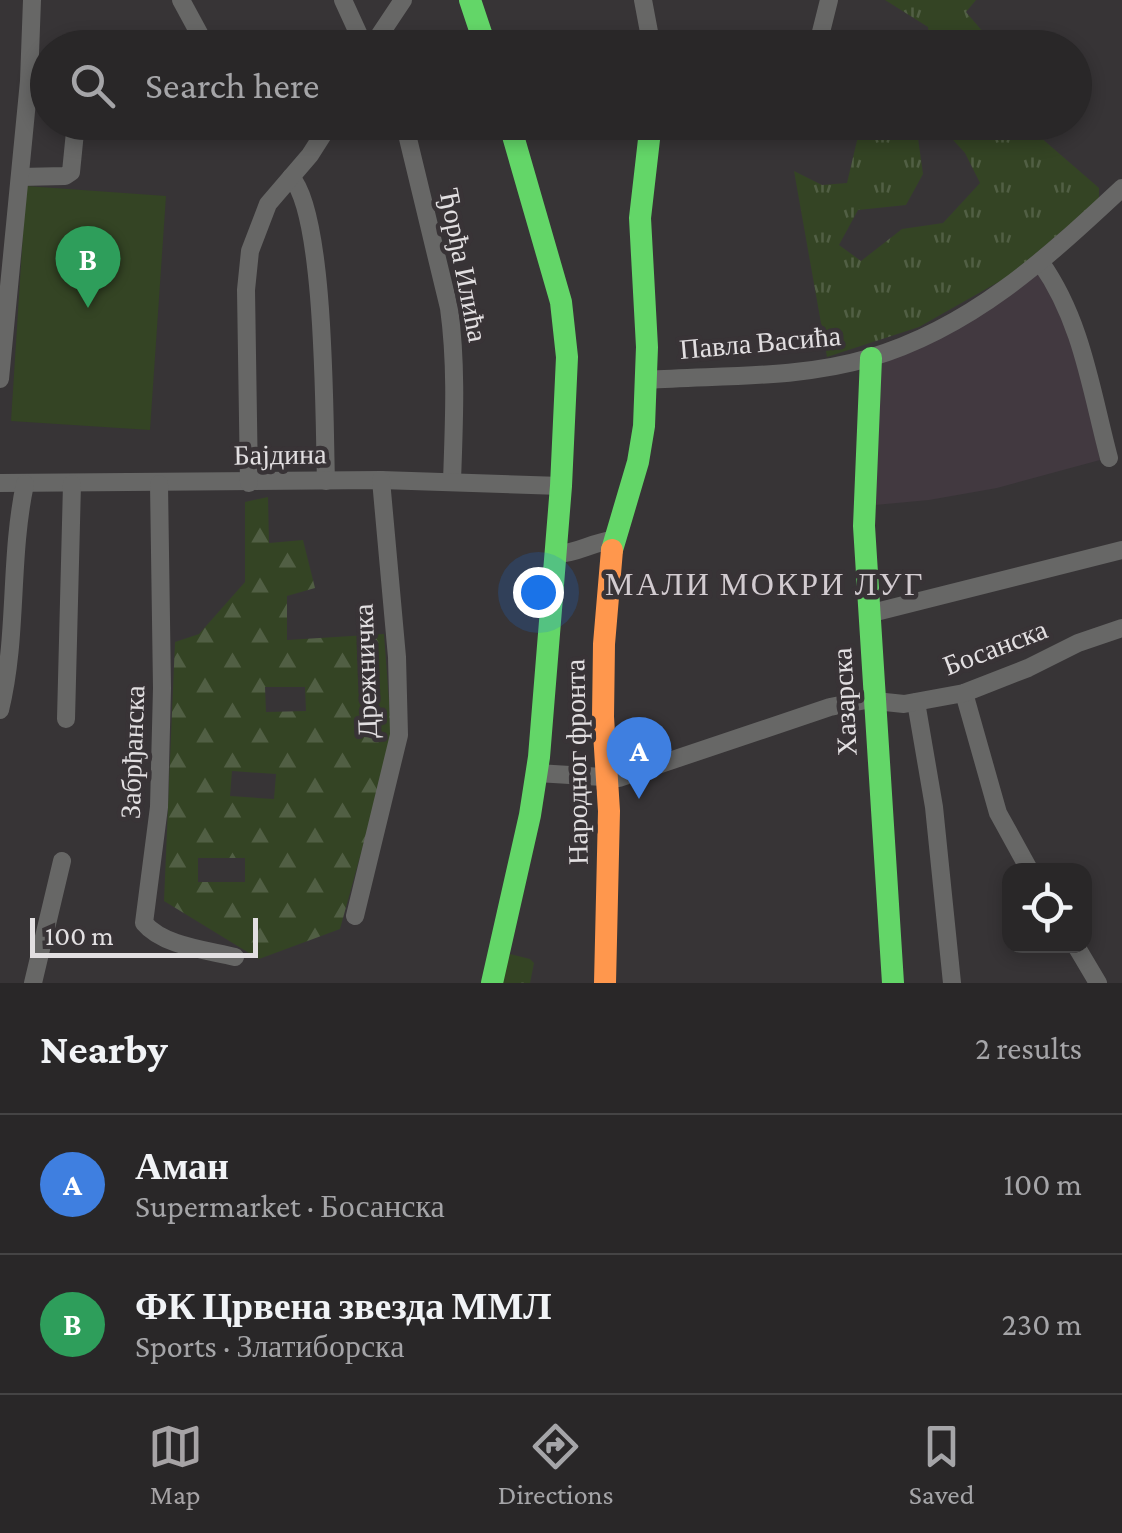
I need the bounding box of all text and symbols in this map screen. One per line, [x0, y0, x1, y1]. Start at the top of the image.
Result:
search box [30, 30, 1092, 140]
icon: search [65, 58, 120, 113]
text: Search here [145, 64, 319, 106]
street label: Ђорђа Илића [433, 186, 494, 345]
pin: B [56, 226, 120, 308]
street label: Павла Васића [678, 320, 843, 365]
street label: Бајдина [233, 438, 327, 471]
district label: МАЛИ МОКРИ ЛУГ [605, 566, 925, 602]
your location [513, 567, 564, 618]
street label: Дрежничка [348, 603, 383, 739]
street label: Босанска [939, 613, 1052, 681]
street label: Хазарска [826, 647, 863, 757]
street label: Народног фронта [559, 658, 594, 865]
street label: Забрђанска [115, 684, 150, 819]
pin: A [606, 716, 672, 799]
map controls [1002, 863, 1092, 953]
button: locate [1002, 863, 1092, 953]
scale bar [30, 913, 258, 958]
text: 100 m [45, 920, 114, 951]
text: Nearby [40, 1025, 168, 1072]
text: 2 results [975, 1030, 1082, 1066]
text: Аман [135, 1145, 229, 1187]
text: A [63, 1166, 82, 1202]
text: 100 m [1003, 1166, 1082, 1202]
text: Supermarket · Босанска [135, 1188, 445, 1224]
text: ФК Црвена звезда ММЛ [135, 1285, 552, 1327]
text: B [63, 1306, 82, 1342]
text: 230 m [1002, 1306, 1082, 1342]
text: Sports · Златиборска [135, 1328, 404, 1364]
tab: Map [148, 1419, 203, 1510]
tab: Directions [498, 1419, 614, 1510]
tab: Saved [909, 1419, 974, 1510]

